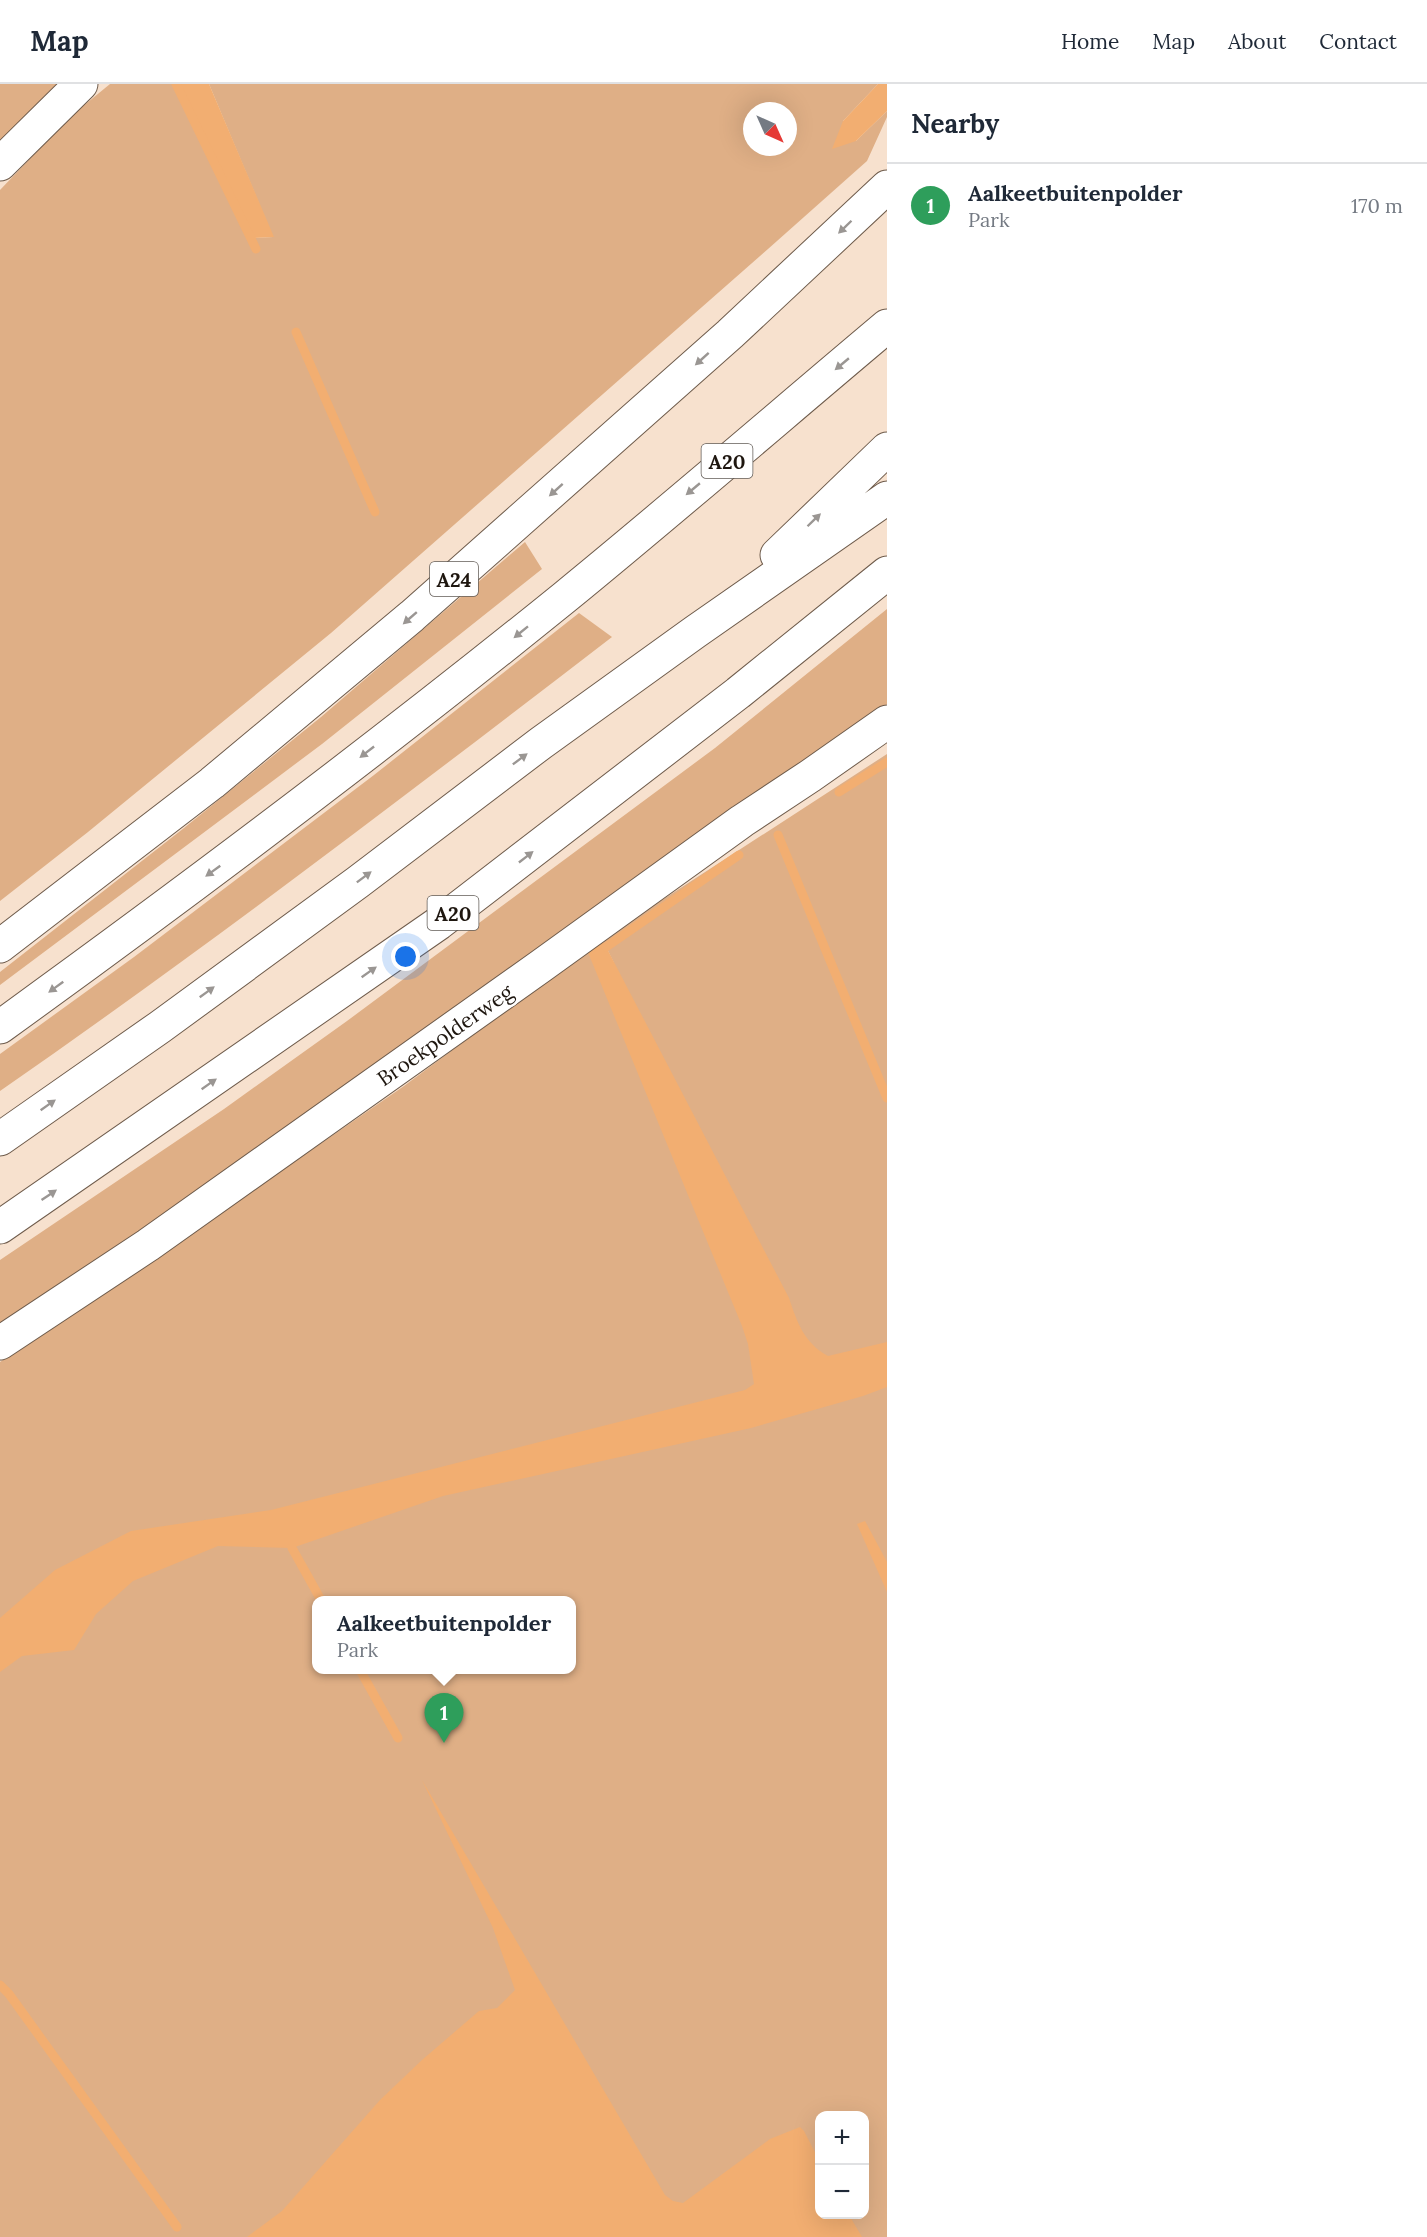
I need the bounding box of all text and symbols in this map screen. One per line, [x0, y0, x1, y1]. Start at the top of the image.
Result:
text: Map [30, 23, 89, 59]
text: Home [1061, 28, 1119, 55]
text: Map [1152, 28, 1195, 55]
text: About [1228, 28, 1286, 55]
text: Contact [1319, 28, 1397, 55]
north arrow [743, 102, 797, 156]
text: Nearby [911, 107, 999, 140]
text: Aalkeetbuitenpolder [968, 179, 1183, 207]
text: 1 [926, 193, 935, 218]
text: 170 m [1351, 193, 1403, 218]
text: Park [968, 207, 1010, 232]
one-way arrow [837, 220, 852, 234]
one-way arrow [694, 352, 709, 366]
one-way arrow [835, 357, 850, 370]
road number: A20 [702, 444, 752, 478]
one-way arrow [549, 483, 564, 496]
one-way arrow [685, 483, 701, 496]
one-way arrow [806, 513, 820, 527]
road number: A24 [430, 562, 478, 596]
one-way arrow [403, 611, 418, 624]
one-way arrow [513, 625, 529, 638]
one-way arrow [360, 745, 375, 757]
one-way arrow [511, 753, 527, 765]
one-way arrow [518, 851, 533, 863]
one-way arrow [205, 864, 220, 876]
one-way arrow [356, 871, 372, 883]
road number: A20 [428, 896, 478, 930]
your location [391, 942, 420, 971]
one-way arrow [361, 967, 377, 978]
street label: Broekpolderweg [372, 978, 519, 1092]
one-way arrow [48, 980, 63, 992]
one-way arrow [199, 986, 215, 998]
one-way arrow [201, 1079, 217, 1090]
one-way arrow [40, 1100, 57, 1111]
one-way arrow [40, 1189, 57, 1200]
popup [312, 1596, 576, 1674]
text: Aalkeetbuitenpolder [337, 1609, 551, 1637]
text: Park [337, 1637, 378, 1662]
pin: 1 [424, 1694, 464, 1743]
map controls [815, 2111, 869, 2219]
button: + [815, 2111, 869, 2165]
button: − [815, 2165, 869, 2219]

